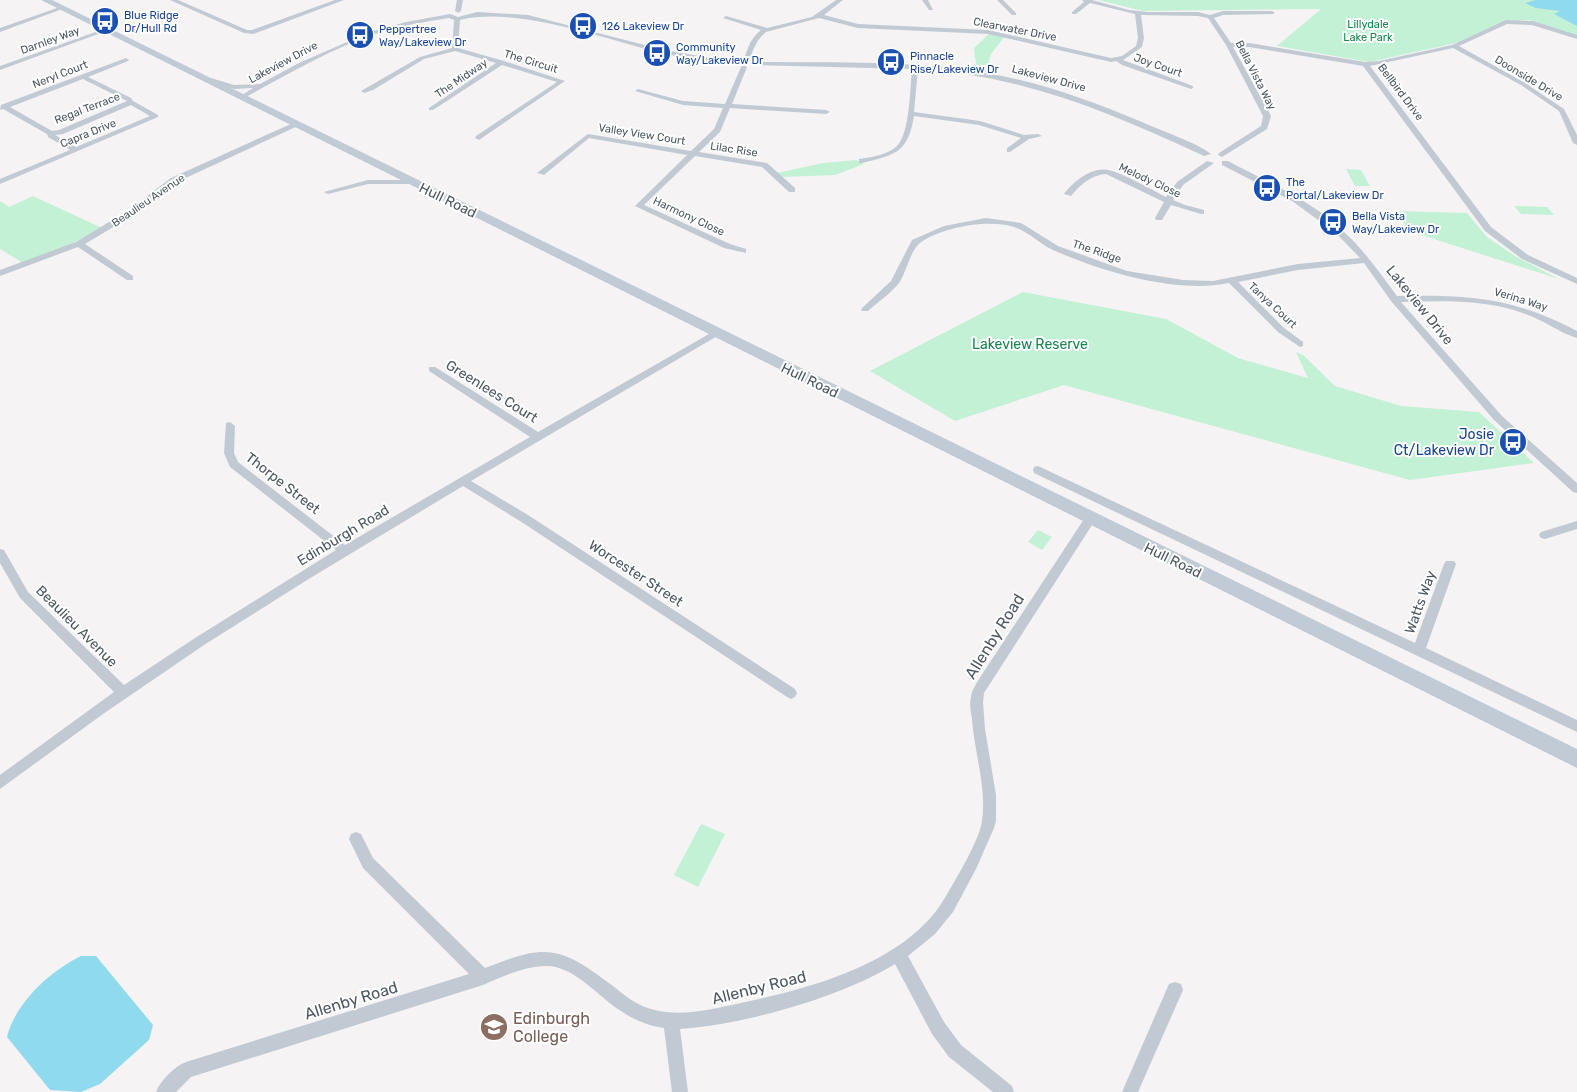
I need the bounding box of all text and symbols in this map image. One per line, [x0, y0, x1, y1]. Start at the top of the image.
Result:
bus stop icon: Blue Ridge Dr/Hull Rd [90, 6, 120, 36]
place label: Blue Ridge Dr/Hull Rd [124, 9, 179, 35]
bus stop icon: 126 Lakeview Dr [568, 11, 598, 41]
street label: Clearwater Drive [972, 15, 1058, 44]
park label: Lillydale Lake Park [1343, 18, 1393, 44]
bus stop icon: Peppertree Way/Lakeview Dr [345, 20, 375, 50]
place label: 126 Lakeview Dr [602, 20, 685, 33]
place label: Peppertree Way/Lakeview Dr [379, 23, 467, 49]
street label: Darnley Way [19, 24, 82, 57]
bus stop icon: Community Way/Lakeview Dr [642, 38, 672, 68]
street label: Bella Vista Way [1232, 38, 1279, 112]
street label: Lakeview Drive [247, 39, 320, 86]
place label: Community Way/Lakeview Dr [676, 41, 764, 67]
street label: The Circuit [502, 47, 560, 76]
bus stop icon: Pinnacle Rise/Lakeview Dr [876, 47, 906, 77]
place label: Pinnacle Rise/Lakeview Dr [910, 50, 1000, 76]
street label: Joy Court [1132, 51, 1184, 80]
street label: Doonside Drive [1492, 53, 1565, 104]
street label: The Midway [433, 56, 490, 101]
street label: Neryl Court [31, 58, 90, 91]
street label: Bellbird Drive [1375, 61, 1426, 123]
street label: Lakeview Drive [1010, 62, 1087, 95]
street label: Regal Terrace [53, 90, 122, 127]
street label: Capra Drive [58, 116, 118, 151]
street label: Valley View Court [597, 121, 687, 148]
street label: Lilac Rise [709, 139, 759, 160]
street label: Melody Close [1117, 160, 1183, 201]
street label: Beaulieu Avenue [109, 171, 187, 230]
bus stop icon: The Portal/Lakeview Dr [1252, 173, 1282, 203]
place label: The Portal/Lakeview Dr [1286, 176, 1384, 202]
street label: Hull Road [416, 179, 479, 222]
street label: Harmony Close [651, 194, 727, 239]
bus stop icon: Bella Vista Way/Lakeview Dr [1318, 207, 1348, 237]
place label: Bella Vista Way/Lakeview Dr [1352, 210, 1440, 236]
street label: The Ridge [1071, 237, 1123, 266]
street label: Lakeview Drive [1383, 262, 1457, 348]
street label: Tanya Court [1246, 280, 1300, 331]
street label: Verina Way [1492, 285, 1549, 314]
park label: Lakeview Reserve [972, 336, 1088, 353]
street label: Greenlees Court [443, 356, 541, 427]
street label: Hull Road [778, 359, 841, 402]
place label: Josie Ct/Lakeview Dr [1394, 426, 1495, 459]
bus stop icon: Josie Ct/Lakeview Dr [1498, 427, 1528, 457]
street label: Thorpe Street [242, 449, 324, 518]
street label: Edinburgh Road [294, 501, 392, 570]
street label: Worcester Street [585, 537, 687, 611]
street label: Hull Road [1141, 539, 1204, 582]
street label: Watts Way [1401, 568, 1440, 636]
street label: Beaulieu Avenue [32, 582, 121, 671]
street label: Allenby Road [961, 590, 1028, 682]
street label: Allenby Road [710, 967, 808, 1008]
street label: Allenby Road [302, 977, 400, 1024]
place label: Edinburgh College [513, 1009, 590, 1046]
school or university icon: Edinburgh College [479, 1012, 509, 1042]

